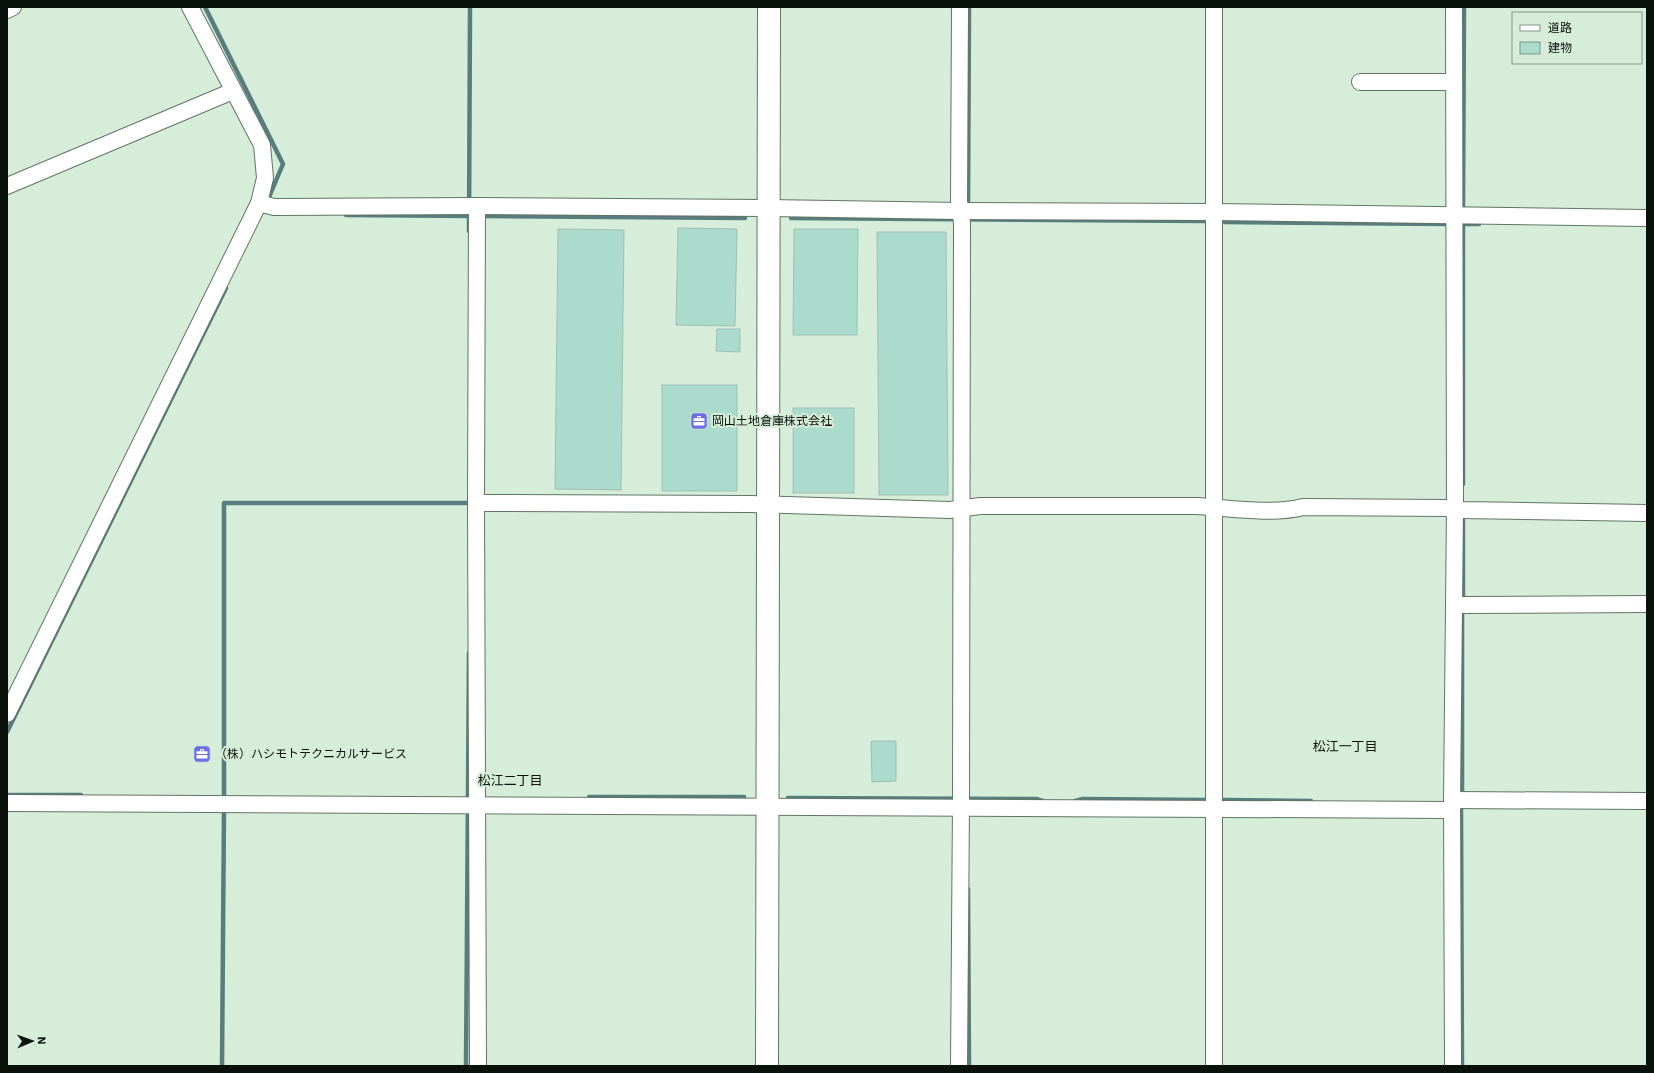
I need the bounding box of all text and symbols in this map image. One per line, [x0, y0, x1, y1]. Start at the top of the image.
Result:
legend [1512, 12, 1642, 64]
text: 道路 [1548, 20, 1572, 35]
text: 建物 [1548, 40, 1572, 55]
office icon: 岡山土地倉庫株式会社 [689, 411, 709, 431]
place label: 岡山土地倉庫株式会社 [712, 413, 832, 428]
district label: 松江一丁目 [1312, 738, 1378, 755]
office icon: （株）ハシモトテクニカルサービス [192, 744, 212, 764]
place label: （株）ハシモトテクニカルサービス [215, 746, 407, 761]
district label: 松江二丁目 [477, 772, 543, 789]
north arrow [12, 1021, 52, 1061]
text: N [35, 1036, 49, 1045]

